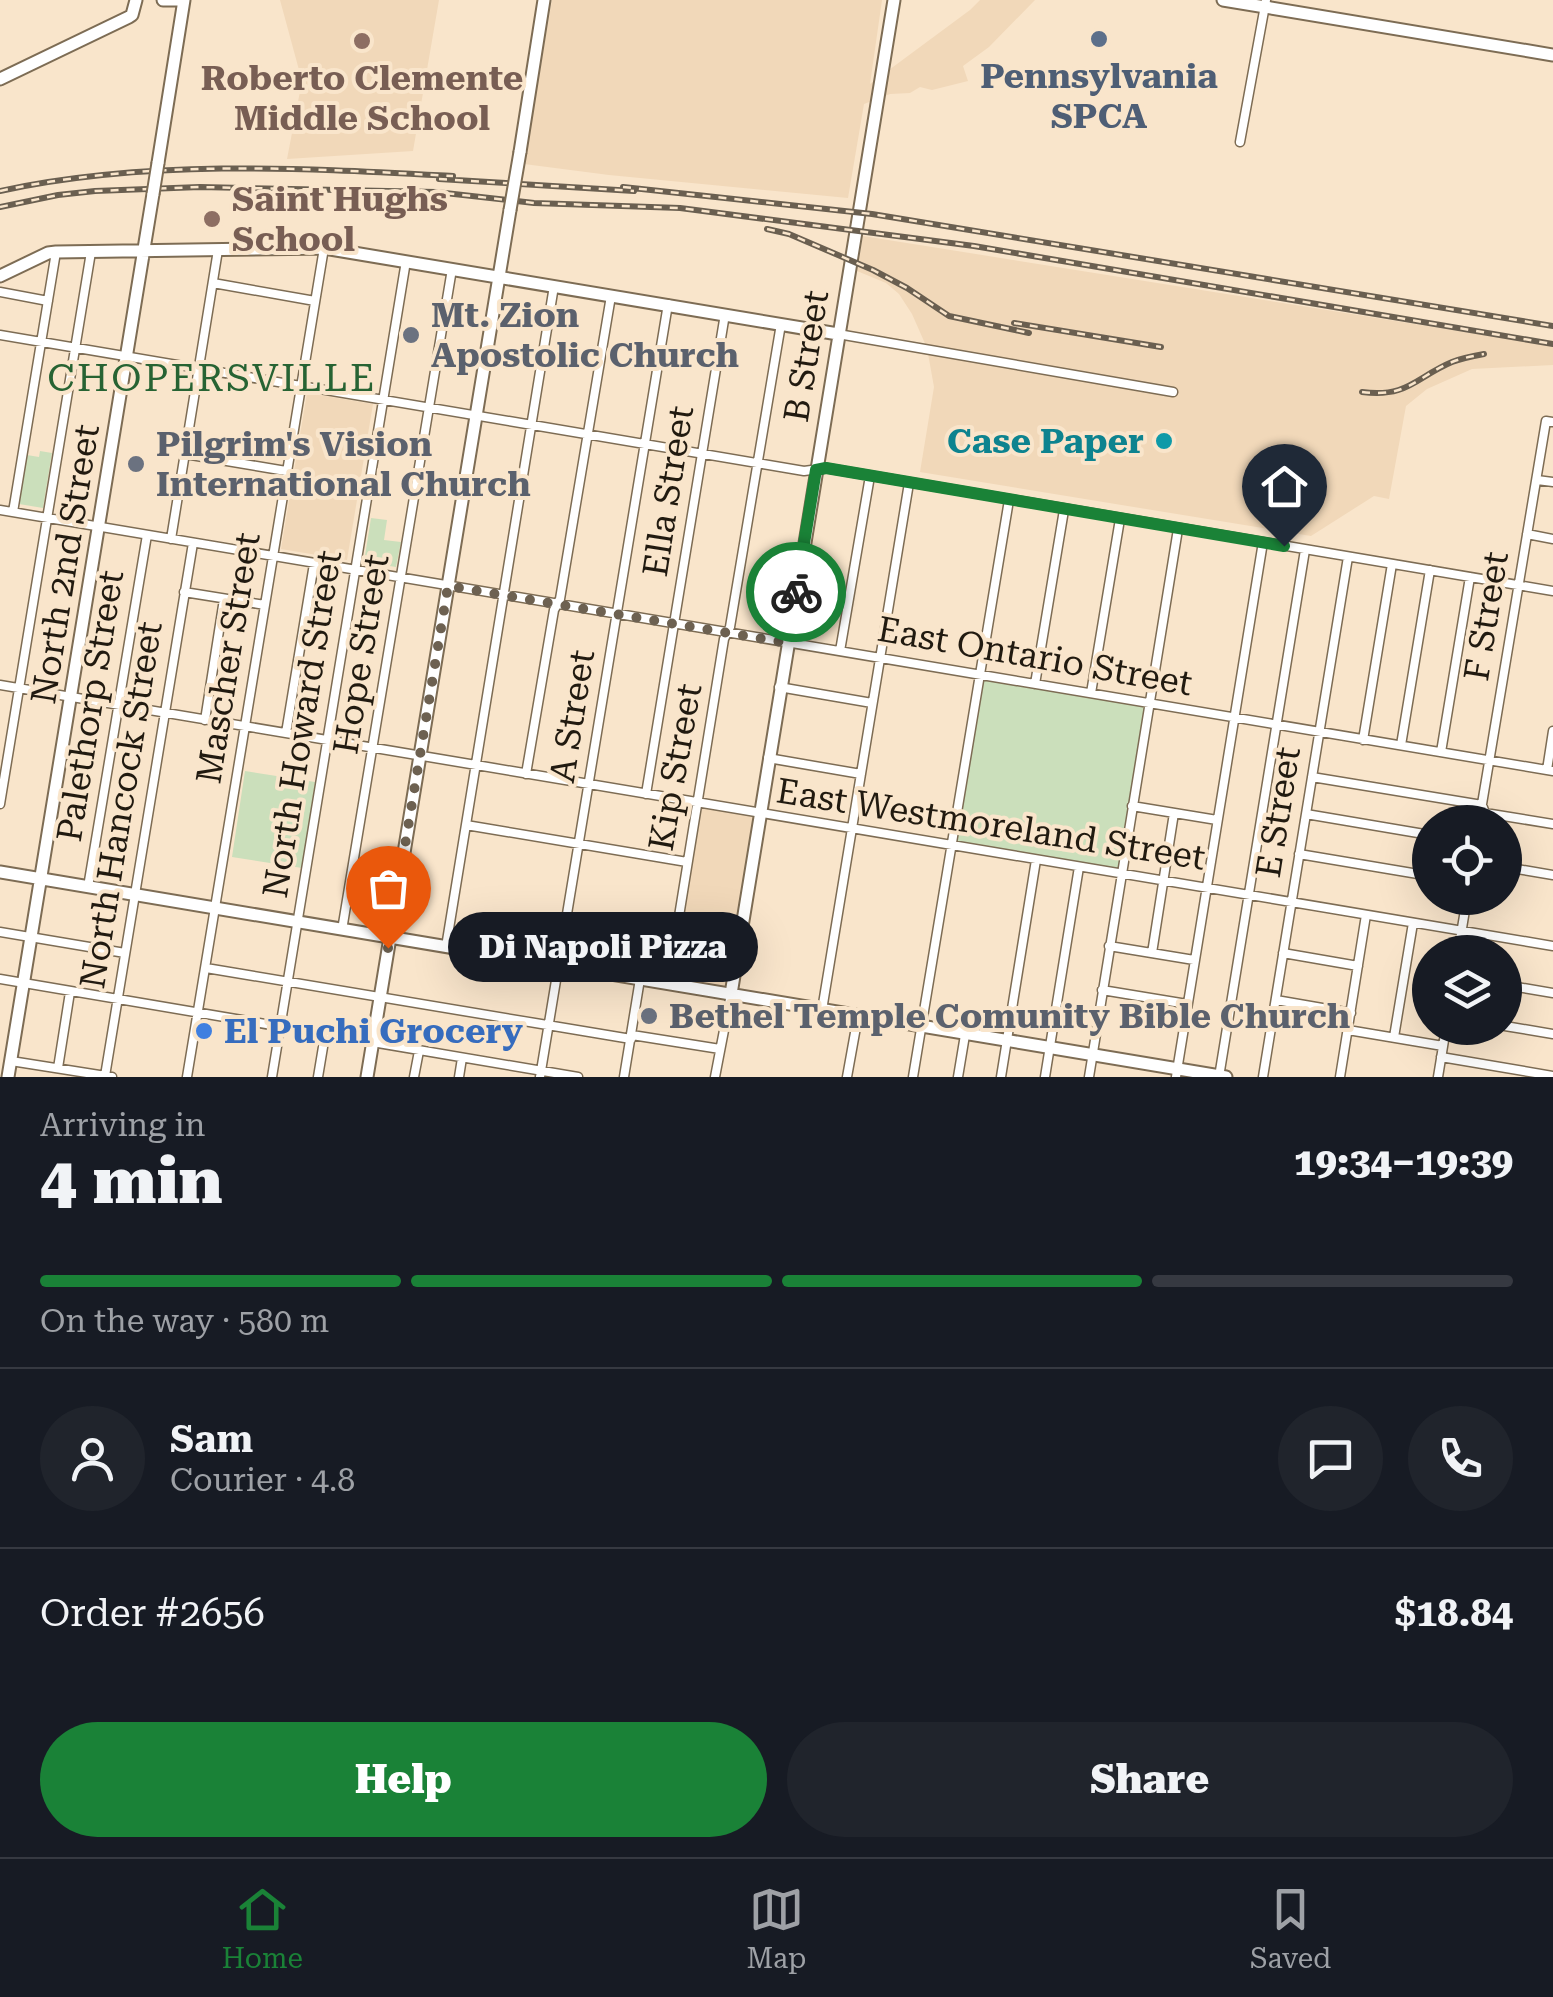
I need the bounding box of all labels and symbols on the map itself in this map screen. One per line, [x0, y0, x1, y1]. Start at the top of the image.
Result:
marker: Pennsylvania SPCA [1088, 28, 1110, 50]
marker: Roberto Clemente Middle School [351, 30, 373, 52]
place label: Pennsylvania SPCA [980, 56, 1218, 137]
place label: Roberto Clemente Middle School [201, 58, 523, 139]
place label: Saint Hughs School [232, 179, 448, 260]
marker: Saint Hughs School [201, 208, 223, 230]
street label: B Street [776, 287, 837, 425]
place label: Mt. Zion Apostolic Church [431, 295, 739, 376]
marker: Mt. Zion Apostolic Church [400, 324, 422, 346]
district label: CHOPERSVILLE [47, 356, 377, 400]
street label: Ella Street [635, 403, 702, 579]
street label: North 2nd Street [23, 421, 108, 707]
place label: Case Paper [947, 421, 1144, 462]
place label: Pilgrim's Vision International Church [156, 424, 531, 505]
marker: Case Paper [1153, 430, 1175, 452]
pin [1242, 444, 1327, 547]
marker: Pilgrim's Vision International Church [125, 453, 147, 475]
street label: Mascher Street [188, 530, 269, 786]
courier [746, 542, 846, 642]
street label: North Howard Street [255, 547, 350, 901]
street label: F Street [1456, 549, 1517, 684]
street label: Hope Street [325, 551, 398, 757]
street label: Palethorp Street [49, 567, 132, 845]
street label: East Ontario Street [874, 609, 1195, 704]
street label: North Hancock Street [72, 619, 171, 991]
street label: A Street [542, 647, 603, 785]
street label: Kip Street [641, 680, 710, 854]
street label: E Street [1248, 744, 1309, 880]
street label: East Westmoreland Street [774, 770, 1208, 879]
pin [346, 846, 431, 949]
callout: Di Napoli Pizza [448, 913, 758, 983]
place label: Bethel Temple Comunity Bible Church [669, 996, 1350, 1037]
marker: Bethel Temple Comunity Bible Church [638, 1005, 660, 1027]
place label: El Puchi Grocery [224, 1011, 523, 1052]
marker: El Puchi Grocery [193, 1020, 215, 1042]

